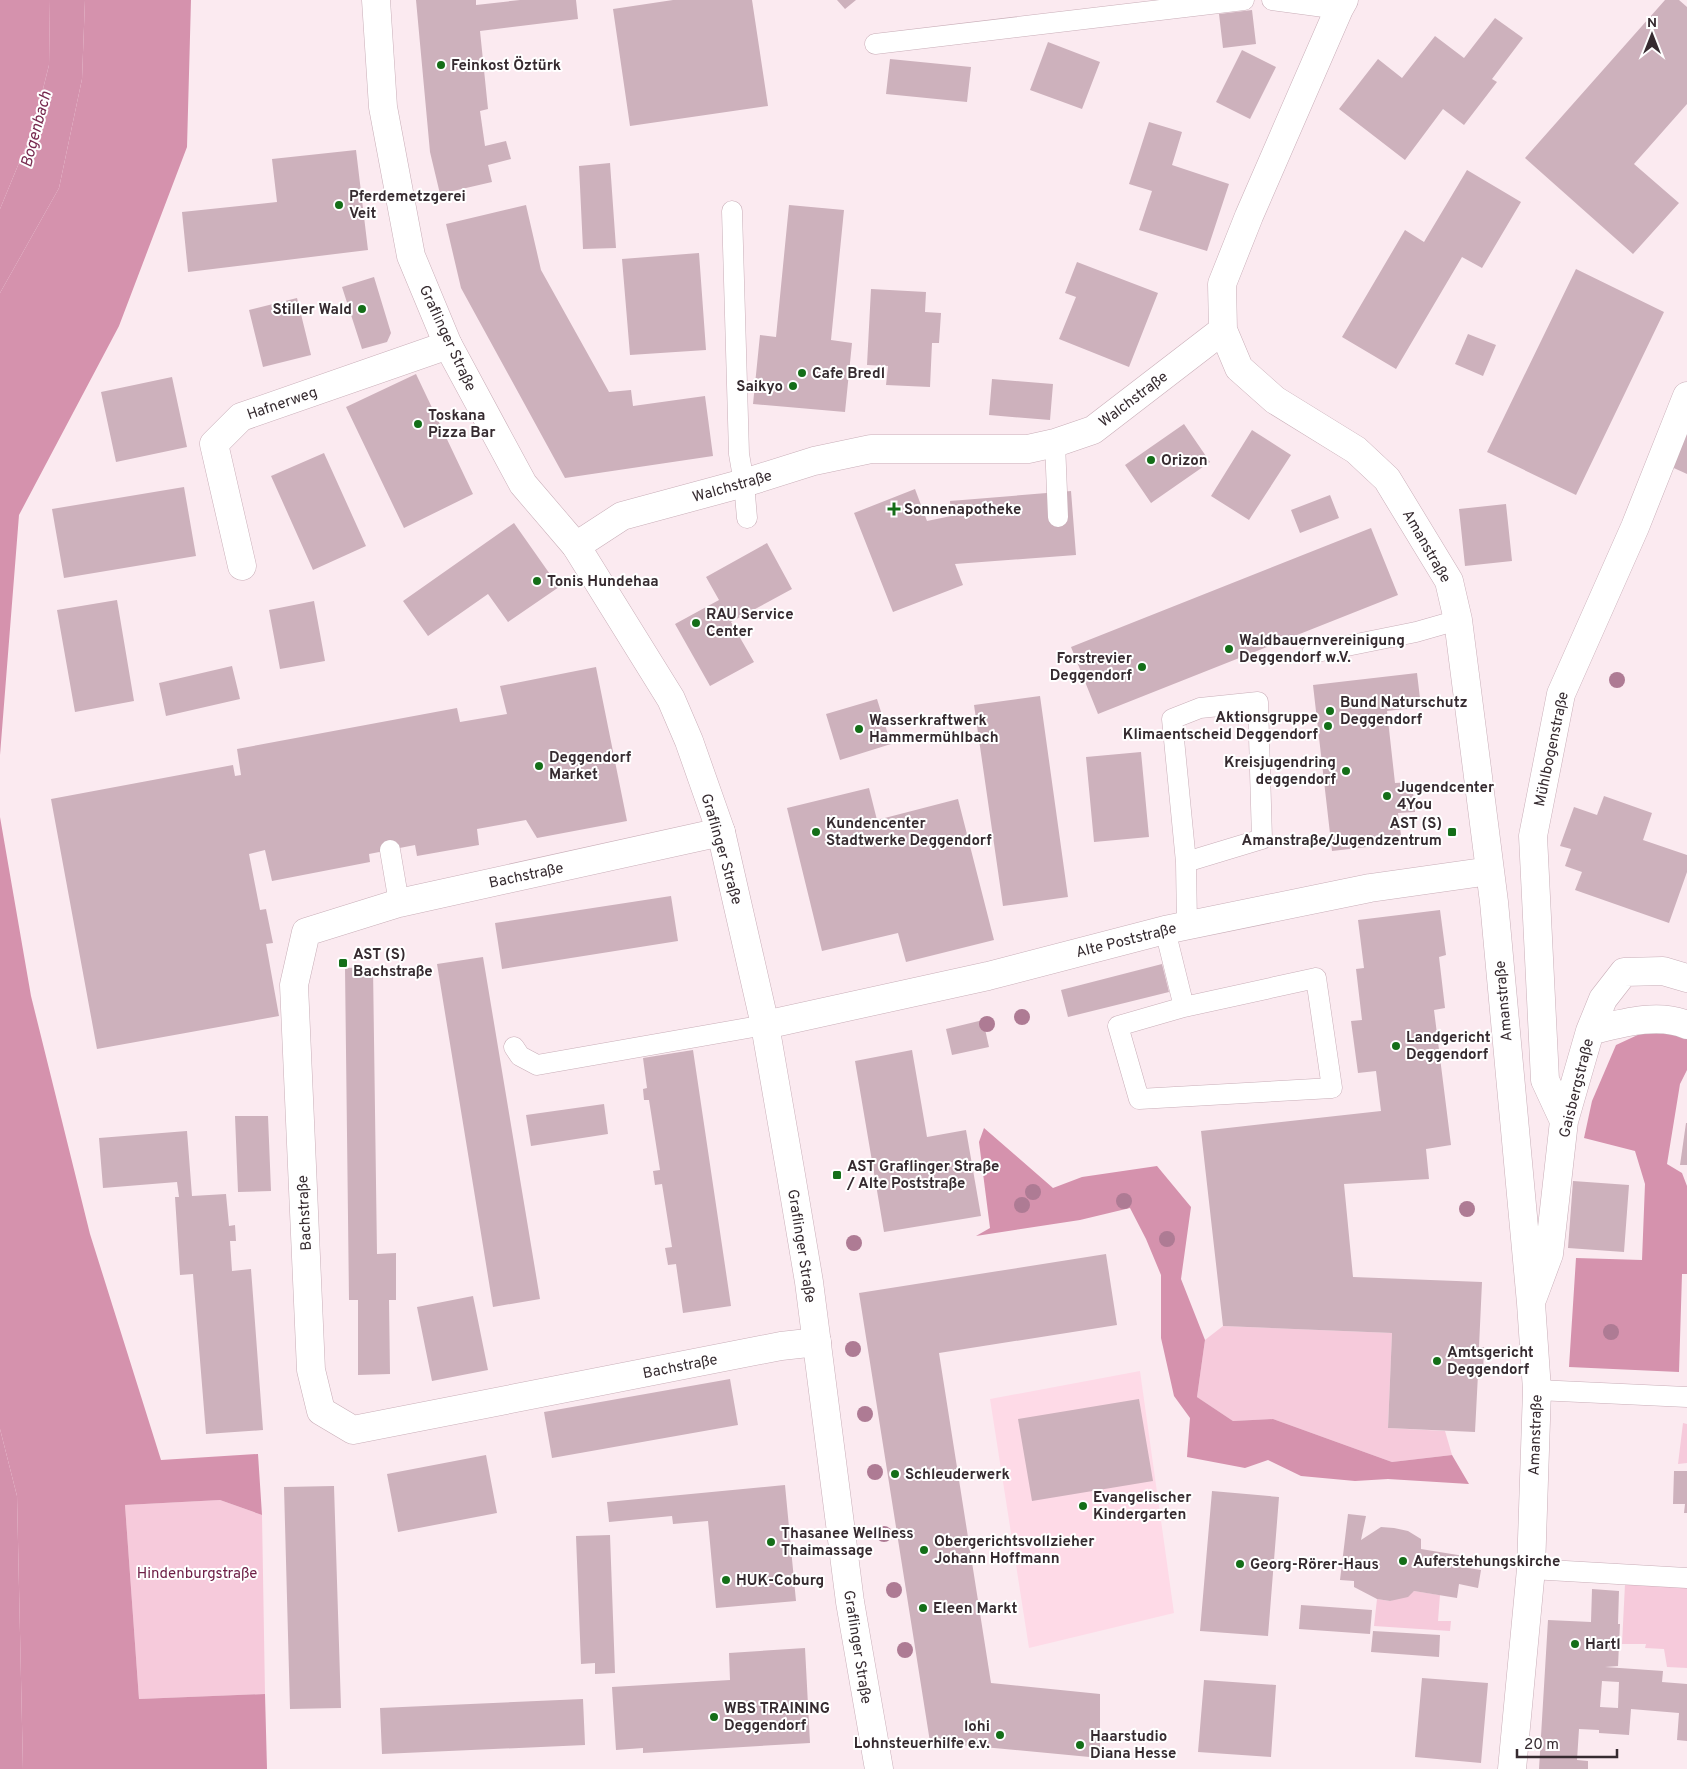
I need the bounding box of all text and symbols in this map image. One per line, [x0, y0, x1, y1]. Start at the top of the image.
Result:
north arrow [1627, 10, 1677, 60]
text: N [1647, 15, 1657, 32]
place label: Feinkost Öztürk [451, 55, 561, 76]
marker: Feinkost Öztürk [435, 59, 447, 71]
water label: Bogenbach [17, 89, 57, 170]
place label: Pferdemetzgerei Veit [349, 188, 466, 224]
marker: Pferdemetzgerei Veit [333, 199, 345, 211]
street label: Graflinger Straße [414, 283, 480, 395]
place label: Stiller Wald [273, 301, 352, 320]
marker: Stiller Wald [356, 303, 368, 315]
place label: Cafe Bredl [812, 365, 885, 384]
marker: Cafe Bredl [796, 367, 808, 379]
street label: Walchstraße [1096, 368, 1172, 432]
place label: Saikyo [736, 378, 783, 397]
marker: Saikyo [787, 380, 799, 392]
street label: Hafnerweg [245, 384, 320, 425]
place label: Toskana Pizza Bar [428, 407, 496, 443]
marker: Toskana Pizza Bar [412, 418, 424, 430]
place label: Orizon [1161, 452, 1208, 471]
marker: Orizon [1145, 454, 1157, 466]
street label: Walchstraße [691, 467, 774, 508]
place label: Sonnenapotheke [904, 501, 1021, 520]
marker: Sonnenapotheke [888, 503, 900, 515]
street label: Amanstraße [1397, 507, 1454, 587]
place label: Tonis Hundehaa [547, 573, 659, 592]
marker: Tonis Hundehaa [531, 575, 543, 587]
place label: RAU Service Center [706, 606, 794, 642]
marker: RAU Service Center [690, 617, 702, 629]
place label: Waldbauernvereinigung Deggendorf w.V. [1239, 632, 1405, 668]
marker: Waldbauernvereinigung Deggendorf w.V. [1223, 643, 1235, 655]
place label: Forstrevier Deggendorf [1050, 650, 1133, 686]
marker: Forstrevier Deggendorf [1136, 661, 1148, 673]
street label: Mühlbogenstraße [1531, 690, 1574, 808]
place label: Bund Naturschutz Deggendorf [1340, 694, 1468, 730]
marker: Bund Naturschutz Deggendorf [1324, 705, 1336, 717]
place label: Aktionsgruppe Klimaentscheid Deggendorf [1123, 709, 1319, 745]
place label: Wasserkraftwerk Hammermühlbach [869, 712, 999, 748]
marker: Aktionsgruppe Klimaentscheid Deggendorf [1322, 720, 1334, 732]
marker: Wasserkraftwerk Hammermühlbach [853, 723, 865, 735]
place label: Deggendorf Market [549, 749, 632, 785]
place label: Kreisjugendring deggendorf [1224, 754, 1337, 790]
marker: Deggendorf Market [533, 760, 545, 772]
marker: Kreisjugendring deggendorf [1340, 765, 1352, 777]
place label: Jugendcenter 4You [1397, 779, 1495, 815]
marker: Jugendcenter 4You [1381, 790, 1393, 802]
street label: Graflinger Straße [696, 792, 746, 907]
place label: Kundencenter Stadtwerke Deggendorf [826, 815, 992, 851]
place label: AST (S) Amanstraße/Jugendzentrum [1242, 815, 1442, 851]
marker: Kundencenter Stadtwerke Deggendorf [810, 826, 822, 838]
marker: AST (S) Amanstraße/Jugendzentrum [1446, 826, 1458, 838]
street label: Bachstraße [487, 859, 565, 894]
street label: Alte Poststraße [1074, 920, 1179, 963]
place label: AST (S) Bachstraße [353, 946, 433, 982]
marker: AST (S) Bachstraße [337, 957, 349, 969]
street label: Amanstraße [1491, 960, 1517, 1042]
place label: Landgericht Deggendorf [1406, 1029, 1491, 1065]
street label: Gaisbergstraße [1556, 1037, 1599, 1140]
marker: Landgericht Deggendorf [1390, 1040, 1402, 1052]
place label: AST Graflinger Straße / Alte Poststraße [846, 1158, 999, 1194]
marker: AST Graflinger Straße / Alte Poststraße [831, 1169, 843, 1181]
street label: Bachstraße [294, 1175, 317, 1251]
street label: Graflinger Straße [782, 1188, 819, 1304]
place label: Amtsgericht Deggendorf [1447, 1344, 1534, 1380]
street label: Bachstraße [641, 1351, 719, 1384]
marker: Amtsgericht Deggendorf [1431, 1355, 1443, 1367]
street label: Amanstraße [1526, 1394, 1547, 1476]
place label: Schleuderwerk [905, 1466, 1010, 1485]
marker: Schleuderwerk [889, 1468, 901, 1480]
place label: Evangelischer Kindergarten [1093, 1489, 1192, 1525]
marker: Evangelischer Kindergarten [1077, 1500, 1089, 1512]
place label: Thasanee Wellness Thaimassage [781, 1525, 914, 1561]
place label: Obergerichtsvollzieher Johann Hoffmann [934, 1533, 1095, 1569]
marker: Thasanee Wellness Thaimassage [765, 1536, 777, 1548]
marker: Obergerichtsvollzieher Johann Hoffmann [918, 1544, 930, 1556]
place label: Auferstehungskirche [1413, 1553, 1560, 1572]
marker: Auferstehungskirche [1397, 1555, 1409, 1567]
place label: Georg-Rörer-Haus [1250, 1556, 1379, 1575]
marker: Georg-Rörer-Haus [1234, 1558, 1246, 1570]
park label: Hindenburgstraße [137, 1565, 257, 1584]
place label: HUK-Coburg [736, 1572, 824, 1591]
marker: HUK-Coburg [720, 1574, 732, 1586]
street label: Graflinger Straße [838, 1589, 875, 1705]
place label: Eleen Markt [933, 1600, 1017, 1619]
marker: Eleen Markt [917, 1602, 929, 1614]
place label: Hartl [1585, 1636, 1621, 1655]
marker: Hartl [1569, 1638, 1581, 1650]
place label: WBS TRAINING Deggendorf [724, 1700, 830, 1736]
marker: WBS TRAINING Deggendorf [708, 1711, 720, 1723]
place label: lohi Lohnsteuerhilfe e.v. [854, 1718, 990, 1754]
scale bar [1517, 1726, 1617, 1758]
place label: Haarstudio Diana Hesse [1090, 1728, 1176, 1764]
marker: lohi Lohnsteuerhilfe e.v. [994, 1729, 1006, 1741]
text: 20 m [1524, 1736, 1559, 1755]
marker: Haarstudio Diana Hesse [1074, 1739, 1086, 1751]

